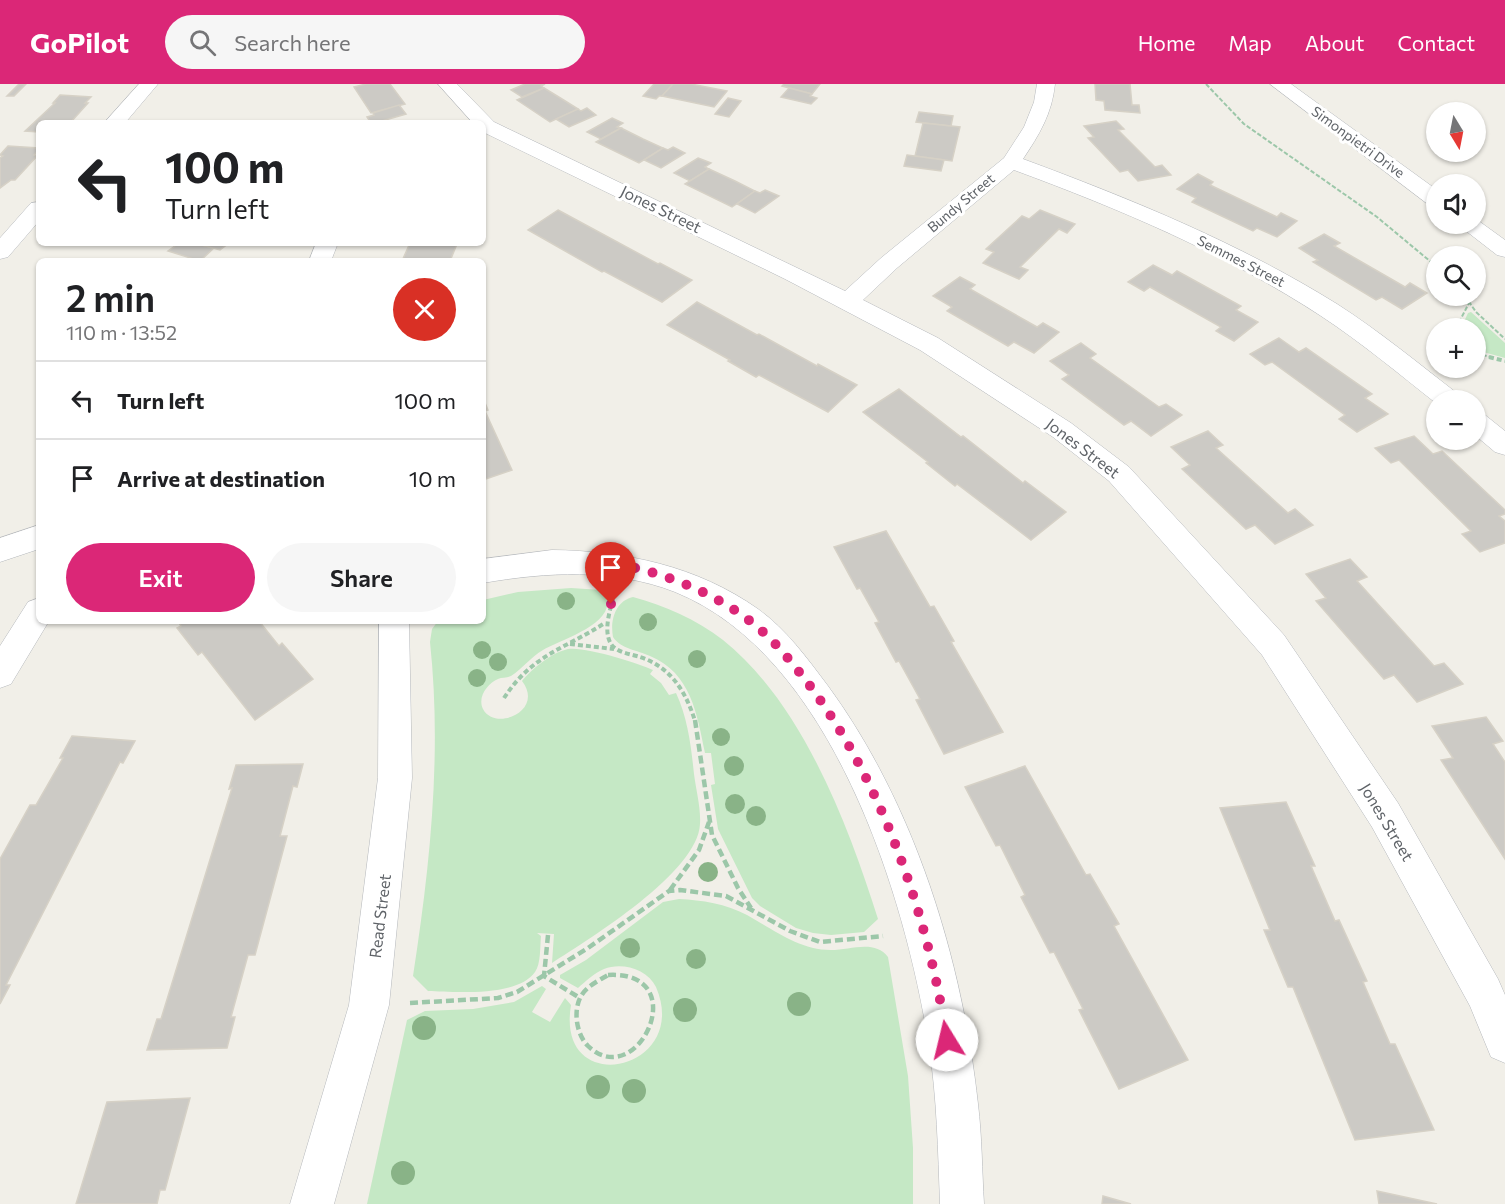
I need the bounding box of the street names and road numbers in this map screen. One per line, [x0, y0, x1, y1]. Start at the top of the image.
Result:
street label: Simonpietri Drive [1308, 102, 1408, 181]
street label: Bundy Street [924, 169, 998, 236]
street label: Jones Street [618, 181, 705, 236]
street label: Semmes Street [1195, 231, 1288, 290]
street label: Jones Street [1043, 414, 1124, 482]
street label: Jones Street [1357, 779, 1418, 864]
street label: Read Street [365, 872, 394, 959]

